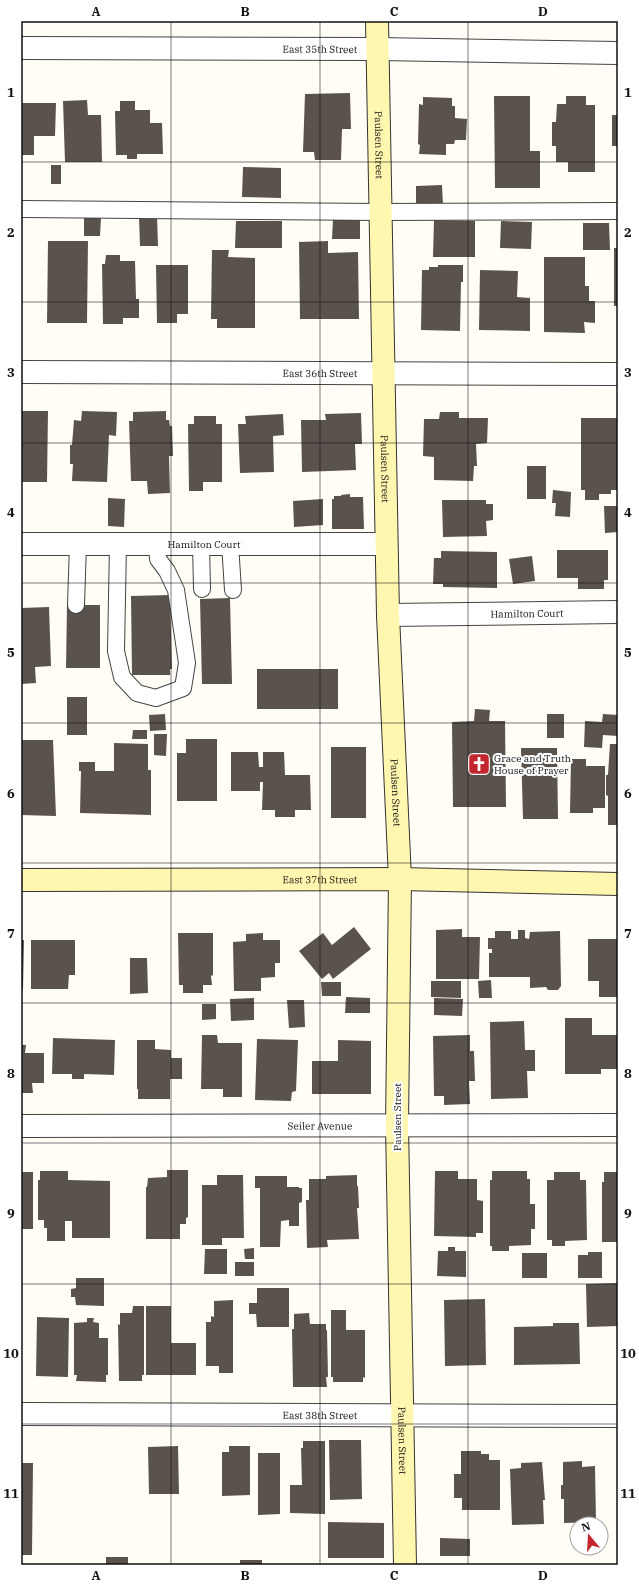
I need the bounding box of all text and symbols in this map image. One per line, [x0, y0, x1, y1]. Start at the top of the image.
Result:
text: A [91, 3, 101, 20]
text: B [240, 3, 250, 20]
text: C [390, 3, 399, 20]
text: D [538, 3, 548, 20]
street label: East 35th Street [283, 42, 358, 55]
text: 1 [7, 84, 15, 101]
text: 1 [624, 84, 632, 101]
street label: Paulsen Street [372, 111, 386, 179]
text: 2 [7, 224, 15, 241]
text: 2 [624, 224, 632, 241]
text: 3 [7, 364, 15, 381]
text: 3 [624, 364, 632, 381]
street label: East 36th Street [283, 366, 358, 380]
street label: Paulsen Street [378, 435, 392, 503]
text: 4 [7, 504, 15, 521]
text: 4 [624, 504, 632, 521]
street label: Hamilton Court [167, 538, 241, 551]
street label: Hamilton Court [490, 606, 564, 620]
text: 5 [7, 644, 15, 661]
text: 5 [624, 644, 632, 661]
church icon: Grace and Truth House of Prayer [466, 751, 492, 777]
place label: Grace and Truth House of Prayer [494, 752, 571, 777]
street label: Paulsen Street [388, 759, 404, 827]
text: 6 [7, 785, 15, 802]
text: 6 [624, 785, 632, 802]
street label: East 37th Street [283, 873, 358, 886]
text: 7 [7, 925, 15, 942]
text: 7 [624, 925, 632, 942]
text: 8 [7, 1065, 15, 1082]
text: 8 [624, 1065, 632, 1082]
street label: Paulsen Street [391, 1083, 404, 1151]
street label: Seiler Avenue [288, 1119, 352, 1132]
text: 9 [7, 1205, 15, 1222]
text: 9 [624, 1205, 632, 1222]
text: 10 [3, 1345, 19, 1362]
text: 10 [620, 1345, 636, 1362]
street label: Paulsen Street [396, 1407, 410, 1475]
street label: East 38th Street [283, 1408, 358, 1422]
text: 11 [3, 1485, 19, 1502]
text: 11 [620, 1485, 636, 1502]
north arrow [569, 1516, 609, 1556]
text: N [580, 1518, 592, 1534]
text: A [91, 1567, 101, 1584]
text: B [240, 1567, 250, 1584]
text: C [390, 1567, 399, 1584]
text: D [538, 1567, 548, 1584]

